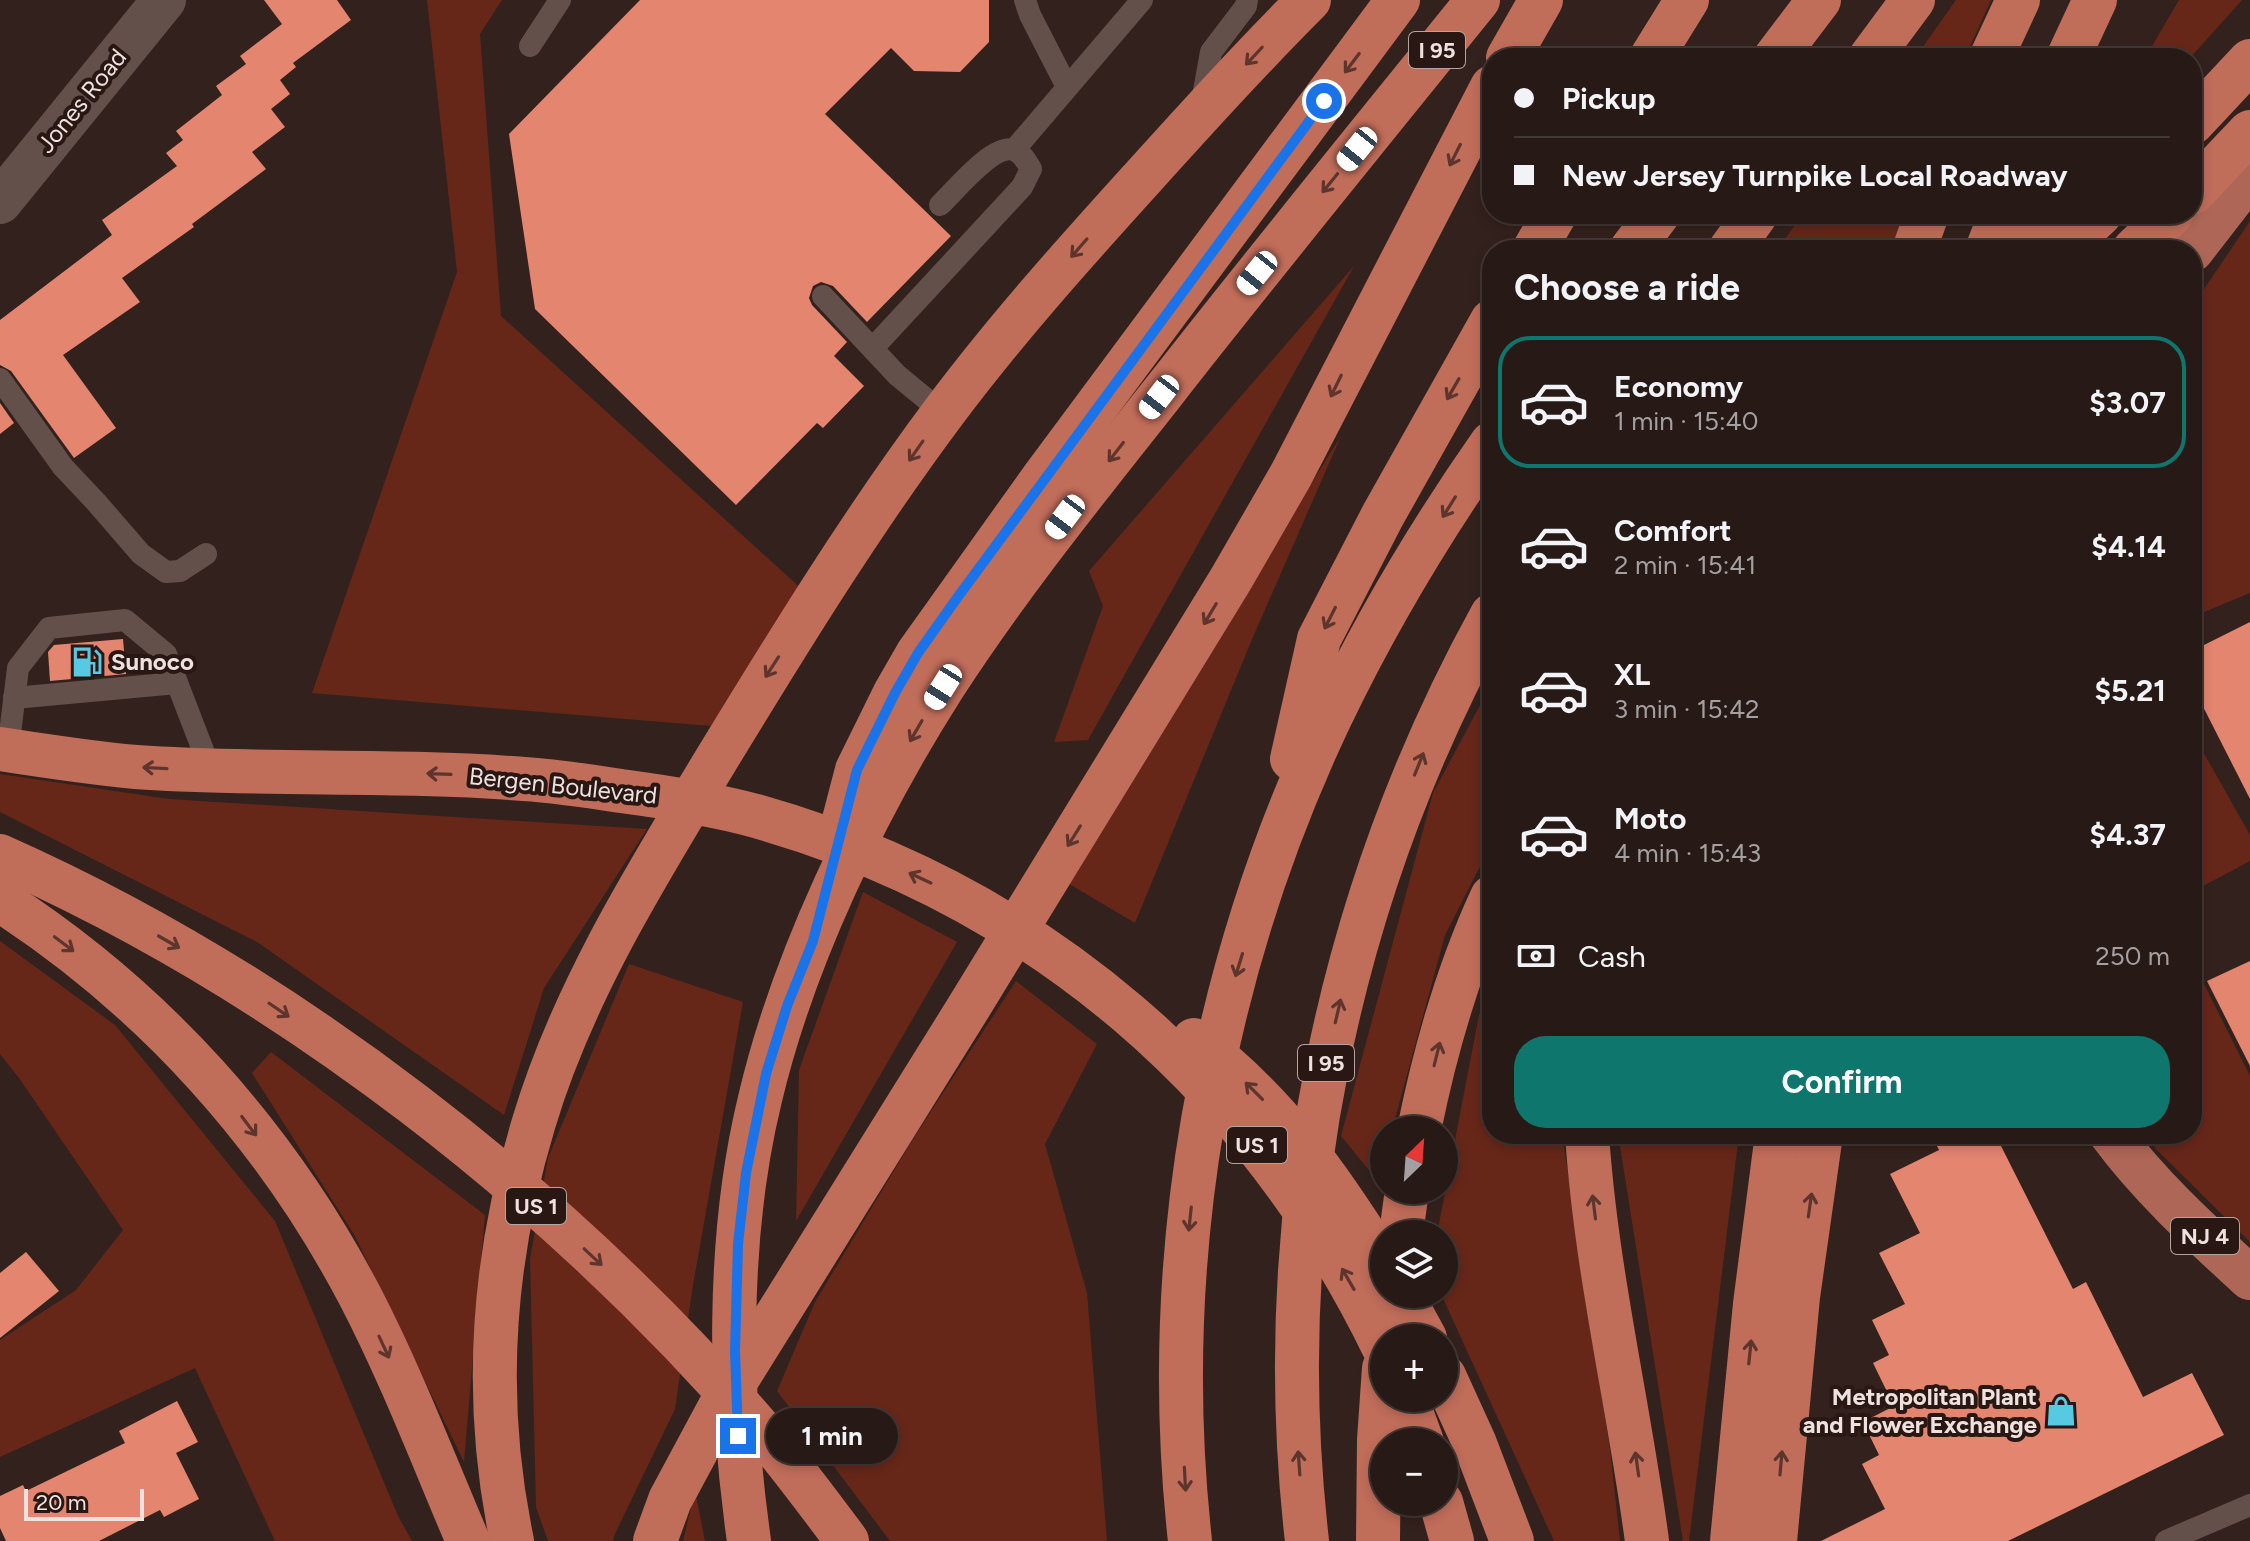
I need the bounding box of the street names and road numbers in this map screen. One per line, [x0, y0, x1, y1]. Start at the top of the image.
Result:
road number: I 95 [1409, 32, 1465, 68]
street label: Jones Road [31, 43, 132, 158]
street label: Bergen Boulevard [468, 761, 659, 810]
road number: I 95 [1298, 1045, 1354, 1081]
road number: US 1 [1227, 1127, 1287, 1163]
road number: US 1 [506, 1188, 566, 1224]
road number: NJ 4 [2171, 1218, 2239, 1254]

